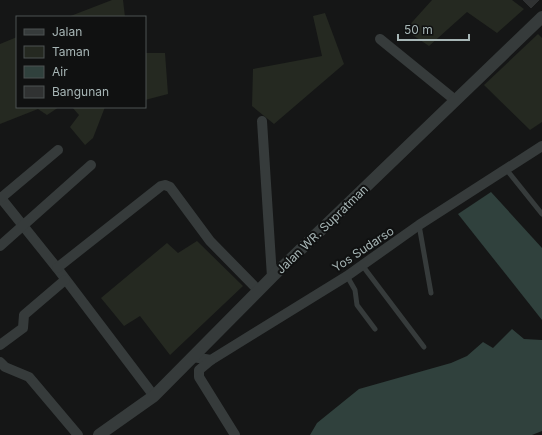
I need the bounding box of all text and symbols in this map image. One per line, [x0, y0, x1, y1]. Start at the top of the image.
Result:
legend [16, 16, 146, 108]
scale bar [398, 16, 469, 42]
text: 50 m [404, 22, 433, 37]
text: Jalan [52, 24, 82, 39]
text: Taman [52, 44, 90, 59]
text: Air [52, 64, 68, 79]
text: Bangunan [52, 84, 109, 99]
street label: Jalan WR. Supratman [273, 181, 371, 277]
street label: Yos Sudarso [329, 223, 397, 275]

